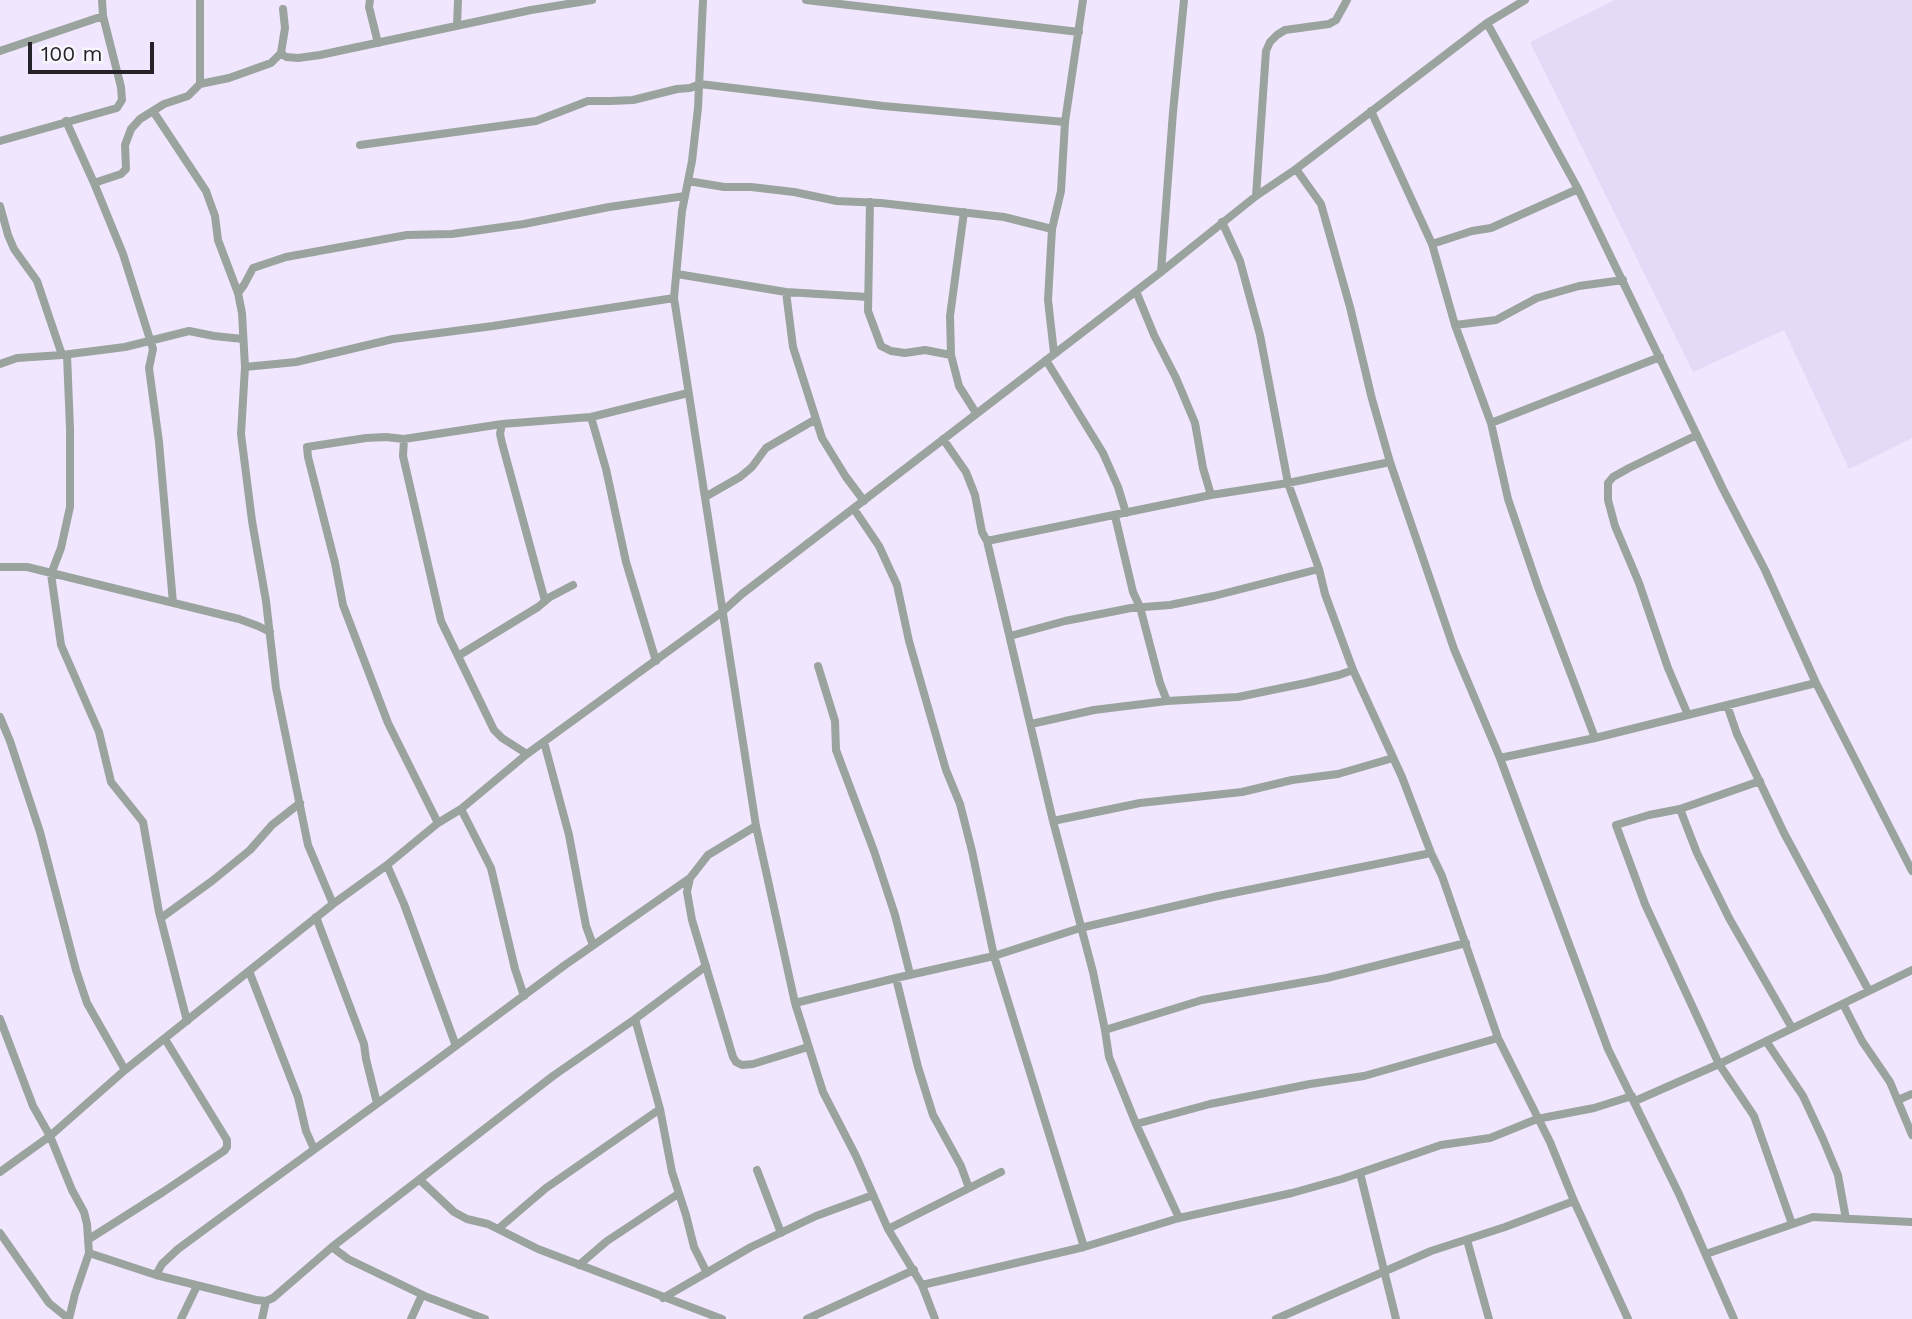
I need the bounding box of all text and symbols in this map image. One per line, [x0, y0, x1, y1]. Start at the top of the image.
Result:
scale bar [32, 28, 158, 72]
text: 100 m [41, 41, 103, 66]

